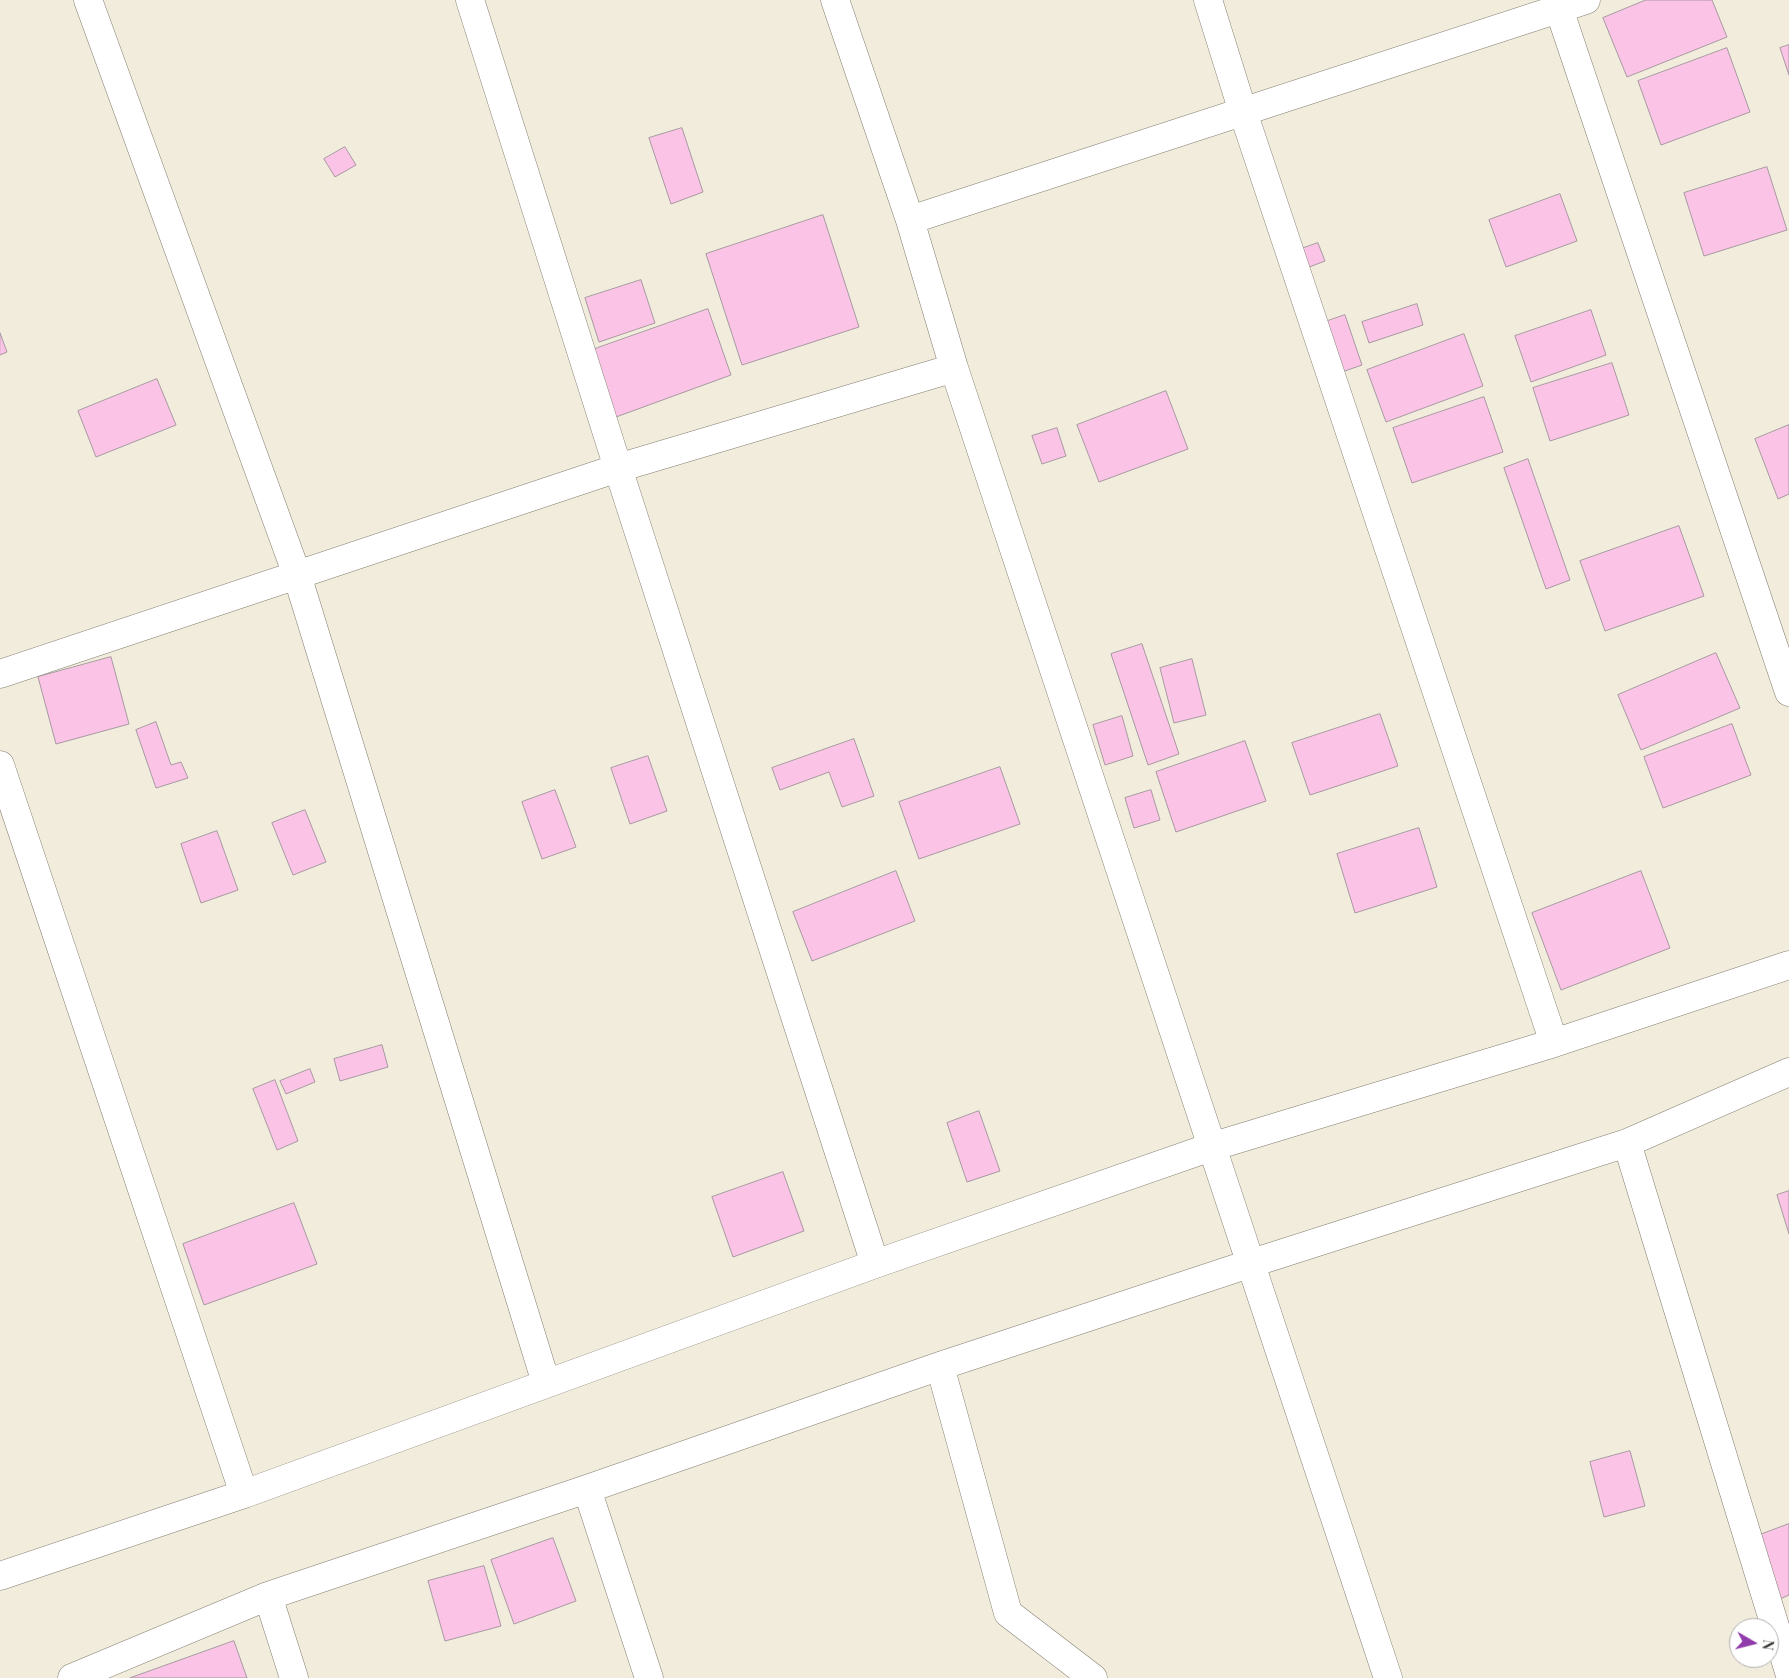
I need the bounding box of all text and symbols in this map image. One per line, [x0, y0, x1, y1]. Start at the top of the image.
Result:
north arrow [1729, 1618, 1779, 1668]
text: N [1758, 1639, 1778, 1651]

